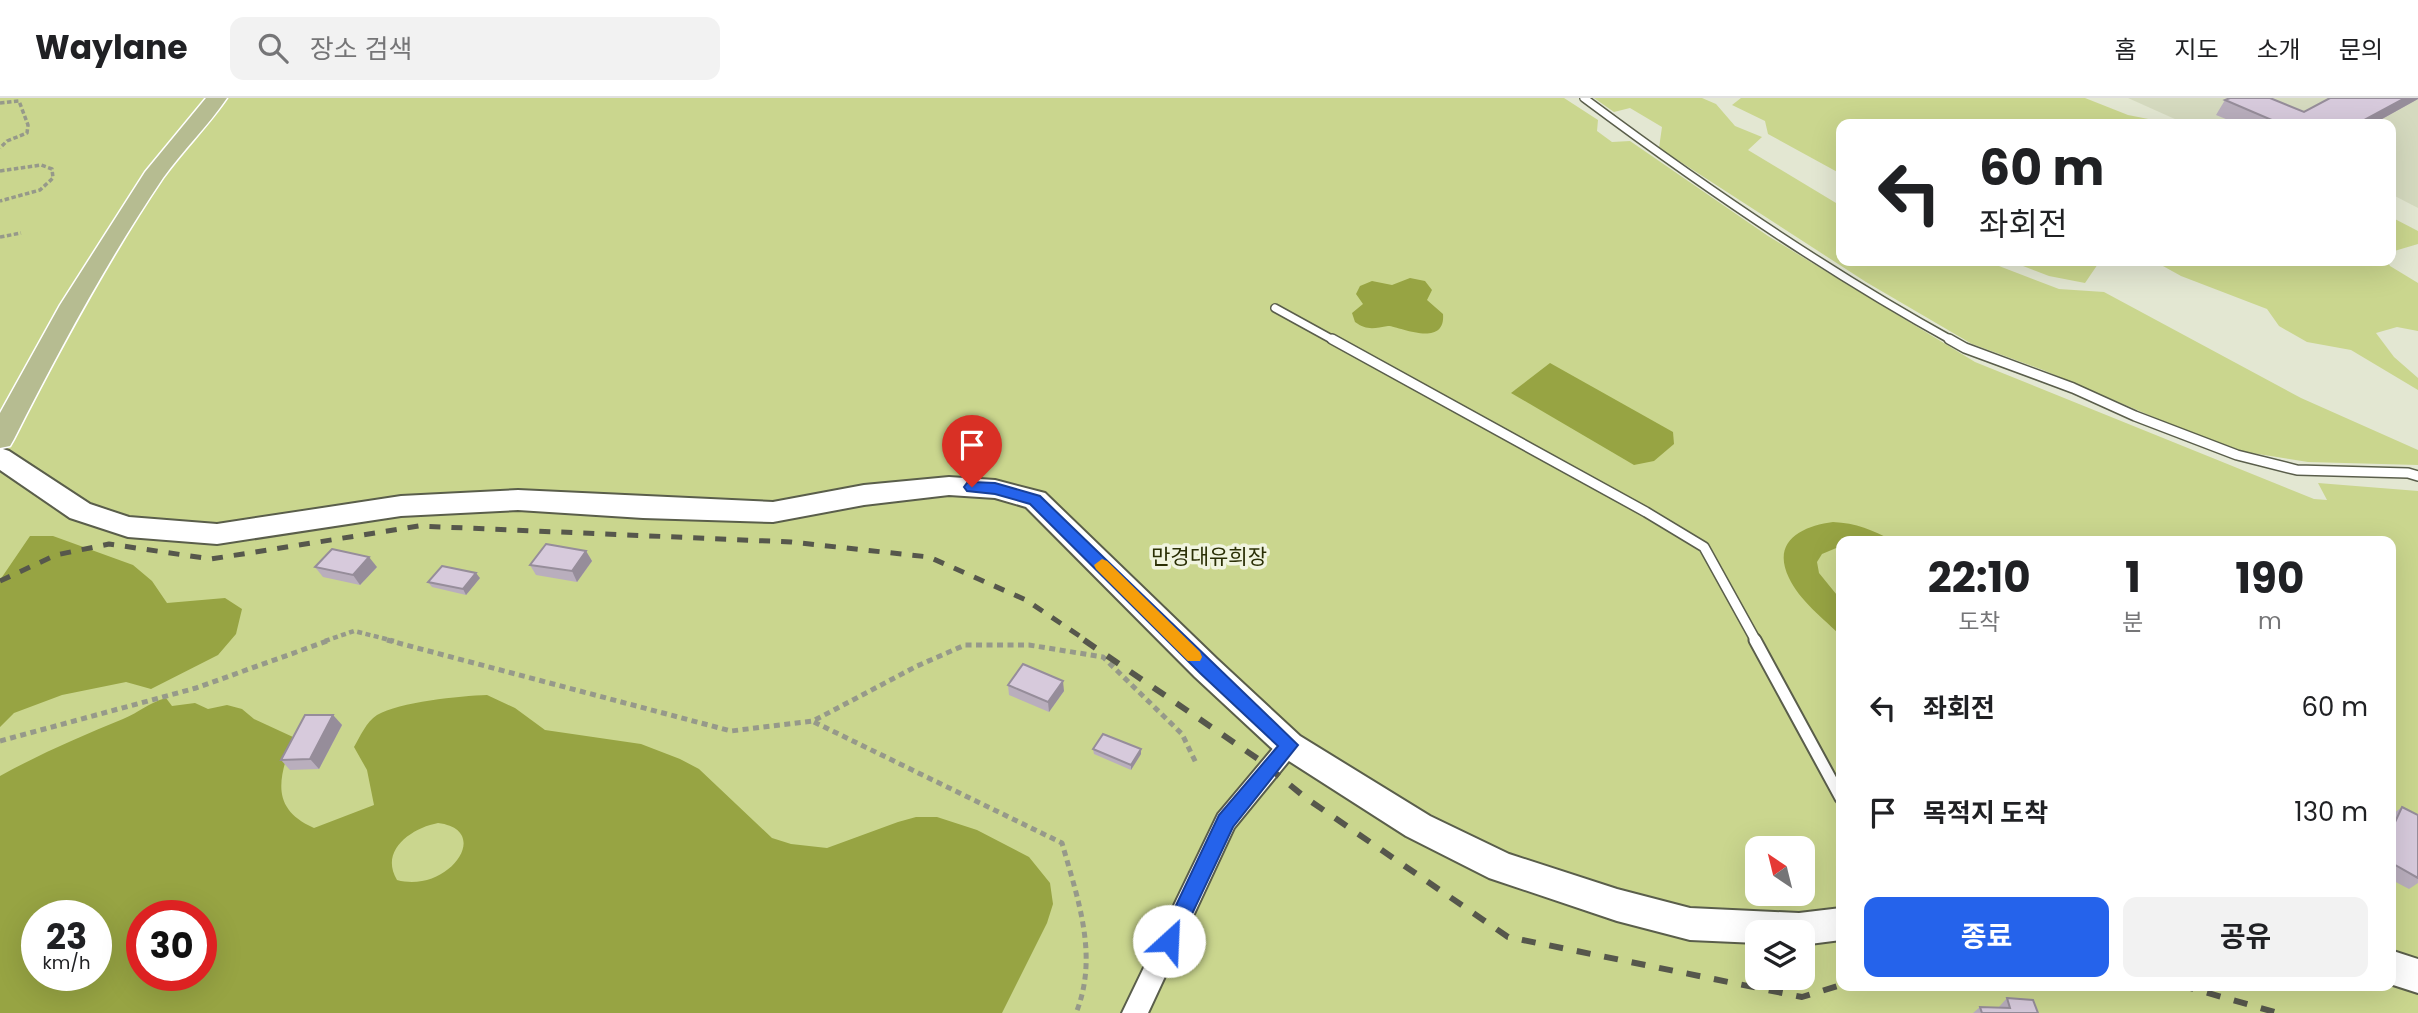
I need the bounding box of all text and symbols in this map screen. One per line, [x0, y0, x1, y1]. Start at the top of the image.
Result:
search box [230, 17, 720, 80]
text: Waylane [35, 24, 188, 71]
icon: search [254, 29, 292, 67]
text: 장소 검색 [310, 31, 412, 67]
text: 홈 [2114, 33, 2136, 66]
text: 지도 [2174, 33, 2219, 66]
text: 소개 [2257, 33, 2301, 66]
text: 문의 [2339, 33, 2383, 66]
text: 60 m [1979, 134, 2104, 202]
icon: left [1864, 147, 1955, 238]
text: 좌회전 [1979, 201, 2067, 246]
pin [942, 415, 1002, 487]
icon: arrive [953, 426, 991, 464]
park label: 만경대유희장 [1151, 542, 1267, 571]
text: 22:10 [1928, 548, 2031, 607]
text: 1 [2125, 548, 2141, 607]
text: 190 [2235, 549, 2304, 608]
text: m [2258, 605, 2282, 637]
text: 도착 [1958, 606, 2000, 638]
text: 분 [2122, 606, 2144, 638]
icon: left [1864, 689, 1902, 727]
text: 60 m [2301, 689, 2368, 725]
text: 좌회전 [1923, 690, 1995, 726]
icon: arrive [1864, 794, 1902, 832]
text: 130 m [2294, 794, 2368, 830]
text: 목적지 도착 [1923, 795, 2048, 831]
north arrow [1745, 836, 1815, 906]
map controls [1745, 836, 1815, 990]
button: 종료 [1864, 897, 2109, 977]
button: 공유 [2123, 897, 2368, 977]
speed limit sign: 30 [126, 900, 217, 991]
position arrow [1132, 904, 1206, 978]
text: 23 [46, 912, 87, 961]
button: layers [1745, 920, 1815, 990]
text: km/h [43, 950, 90, 975]

